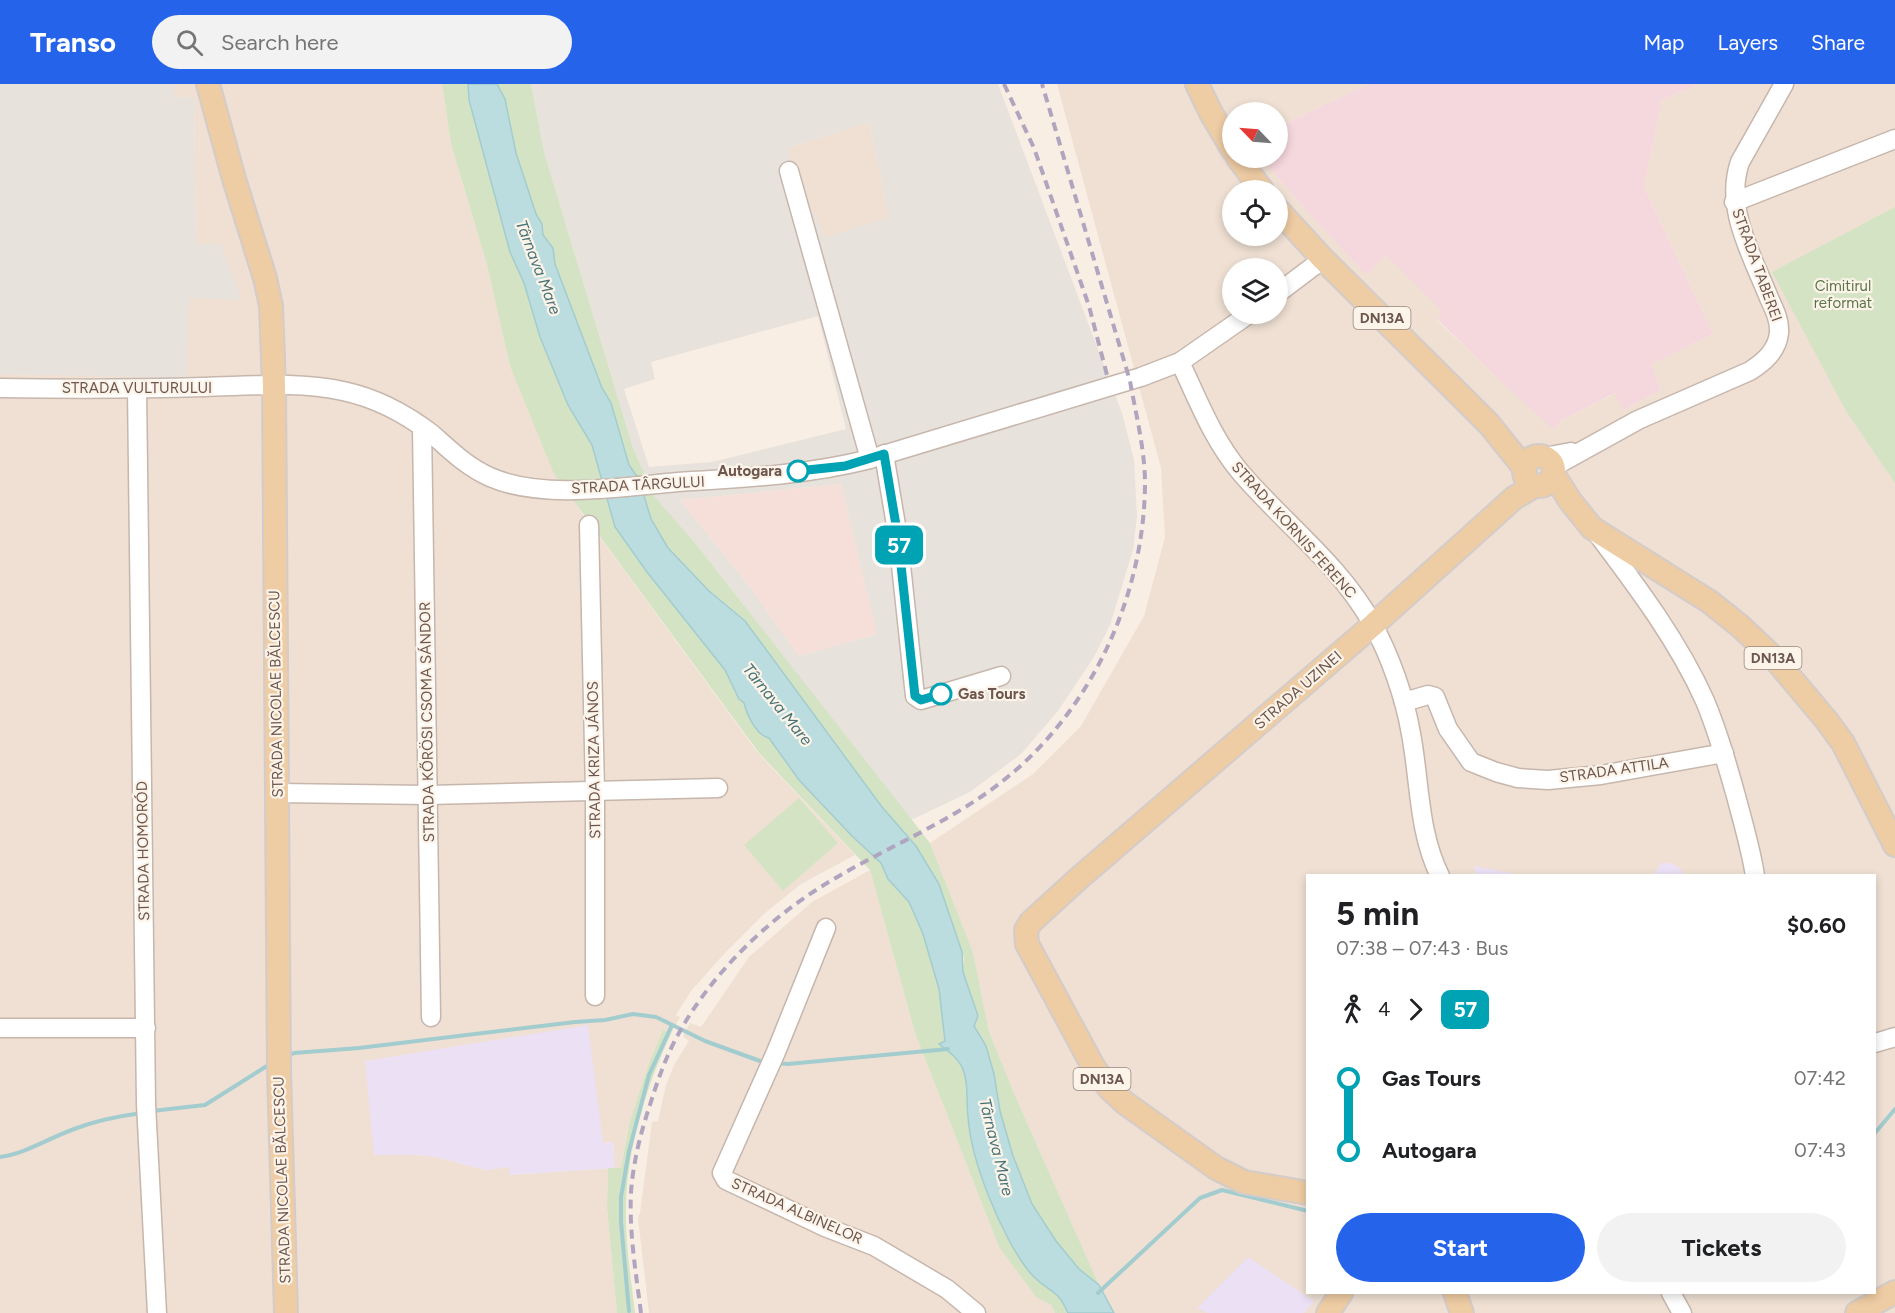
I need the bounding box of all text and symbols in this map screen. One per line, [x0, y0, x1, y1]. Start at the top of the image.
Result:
search box [152, 15, 572, 69]
text: Transo [30, 25, 116, 59]
icon: search [173, 26, 206, 59]
text: Search here [221, 29, 339, 56]
text: Map [1644, 30, 1684, 55]
text: Layers [1717, 30, 1778, 55]
text: Share [1811, 30, 1865, 55]
north arrow [1222, 102, 1288, 168]
map controls [1222, 102, 1288, 324]
button: locate [1222, 180, 1288, 246]
street label: STRADA TABEREI [1728, 206, 1786, 324]
water label: Târnava Mare [512, 217, 565, 317]
button: layers [1222, 258, 1288, 324]
park label: Cimitirul reformat [1814, 277, 1873, 312]
road number: DN13A [1354, 307, 1410, 329]
street label: STRADA VULTURULUI [62, 379, 212, 397]
street label: STRADA KORNIS FERENC [1228, 458, 1360, 602]
marker: Autogara [787, 460, 809, 482]
place label: Autogara [717, 462, 782, 480]
street label: STRADA TÂRGULUI [571, 473, 705, 497]
line badge: 57 [872, 526, 926, 564]
text: 57 [887, 533, 911, 558]
street label: STRADA NICOLAE BĂLCESCU [265, 590, 287, 798]
street label: STRADA KŐRÖSI CSOMA SÁNDOR [416, 602, 438, 842]
street label: STRADA UZINEI [1251, 647, 1345, 733]
road number: DN13A [1744, 647, 1802, 669]
water label: Târnava Mare [739, 660, 816, 749]
street label: STRADA KRIZA JÁNOS [584, 681, 604, 839]
marker: Gas Tours [930, 683, 952, 705]
place label: Gas Tours [958, 685, 1025, 703]
street label: STRADA ATTILA [1558, 753, 1670, 787]
street label: STRADA HOMORÓD [133, 781, 153, 921]
text: 5 min [1336, 894, 1419, 933]
text: $0.60 [1787, 912, 1846, 939]
text: 07:38 – 07:43 · Bus [1336, 936, 1508, 960]
icon: walk [1336, 993, 1369, 1026]
icon: forward [1399, 993, 1432, 1026]
text: 4 [1378, 997, 1390, 1021]
text: 57 [1453, 997, 1477, 1022]
text: Gas Tours [1382, 1065, 1481, 1092]
text: 07:42 [1794, 1066, 1846, 1090]
road number: DN13A [1074, 1068, 1130, 1090]
street label: STRADA NICOLAE BĂLCESCU [269, 1076, 295, 1284]
water label: Târnava Mare [975, 1096, 1018, 1198]
text: Autogara [1382, 1137, 1477, 1164]
text: 07:43 [1794, 1138, 1846, 1162]
street label: STRADA ALBINELOR [729, 1174, 865, 1248]
button: Start [1336, 1213, 1585, 1282]
button: Tickets [1597, 1213, 1846, 1282]

